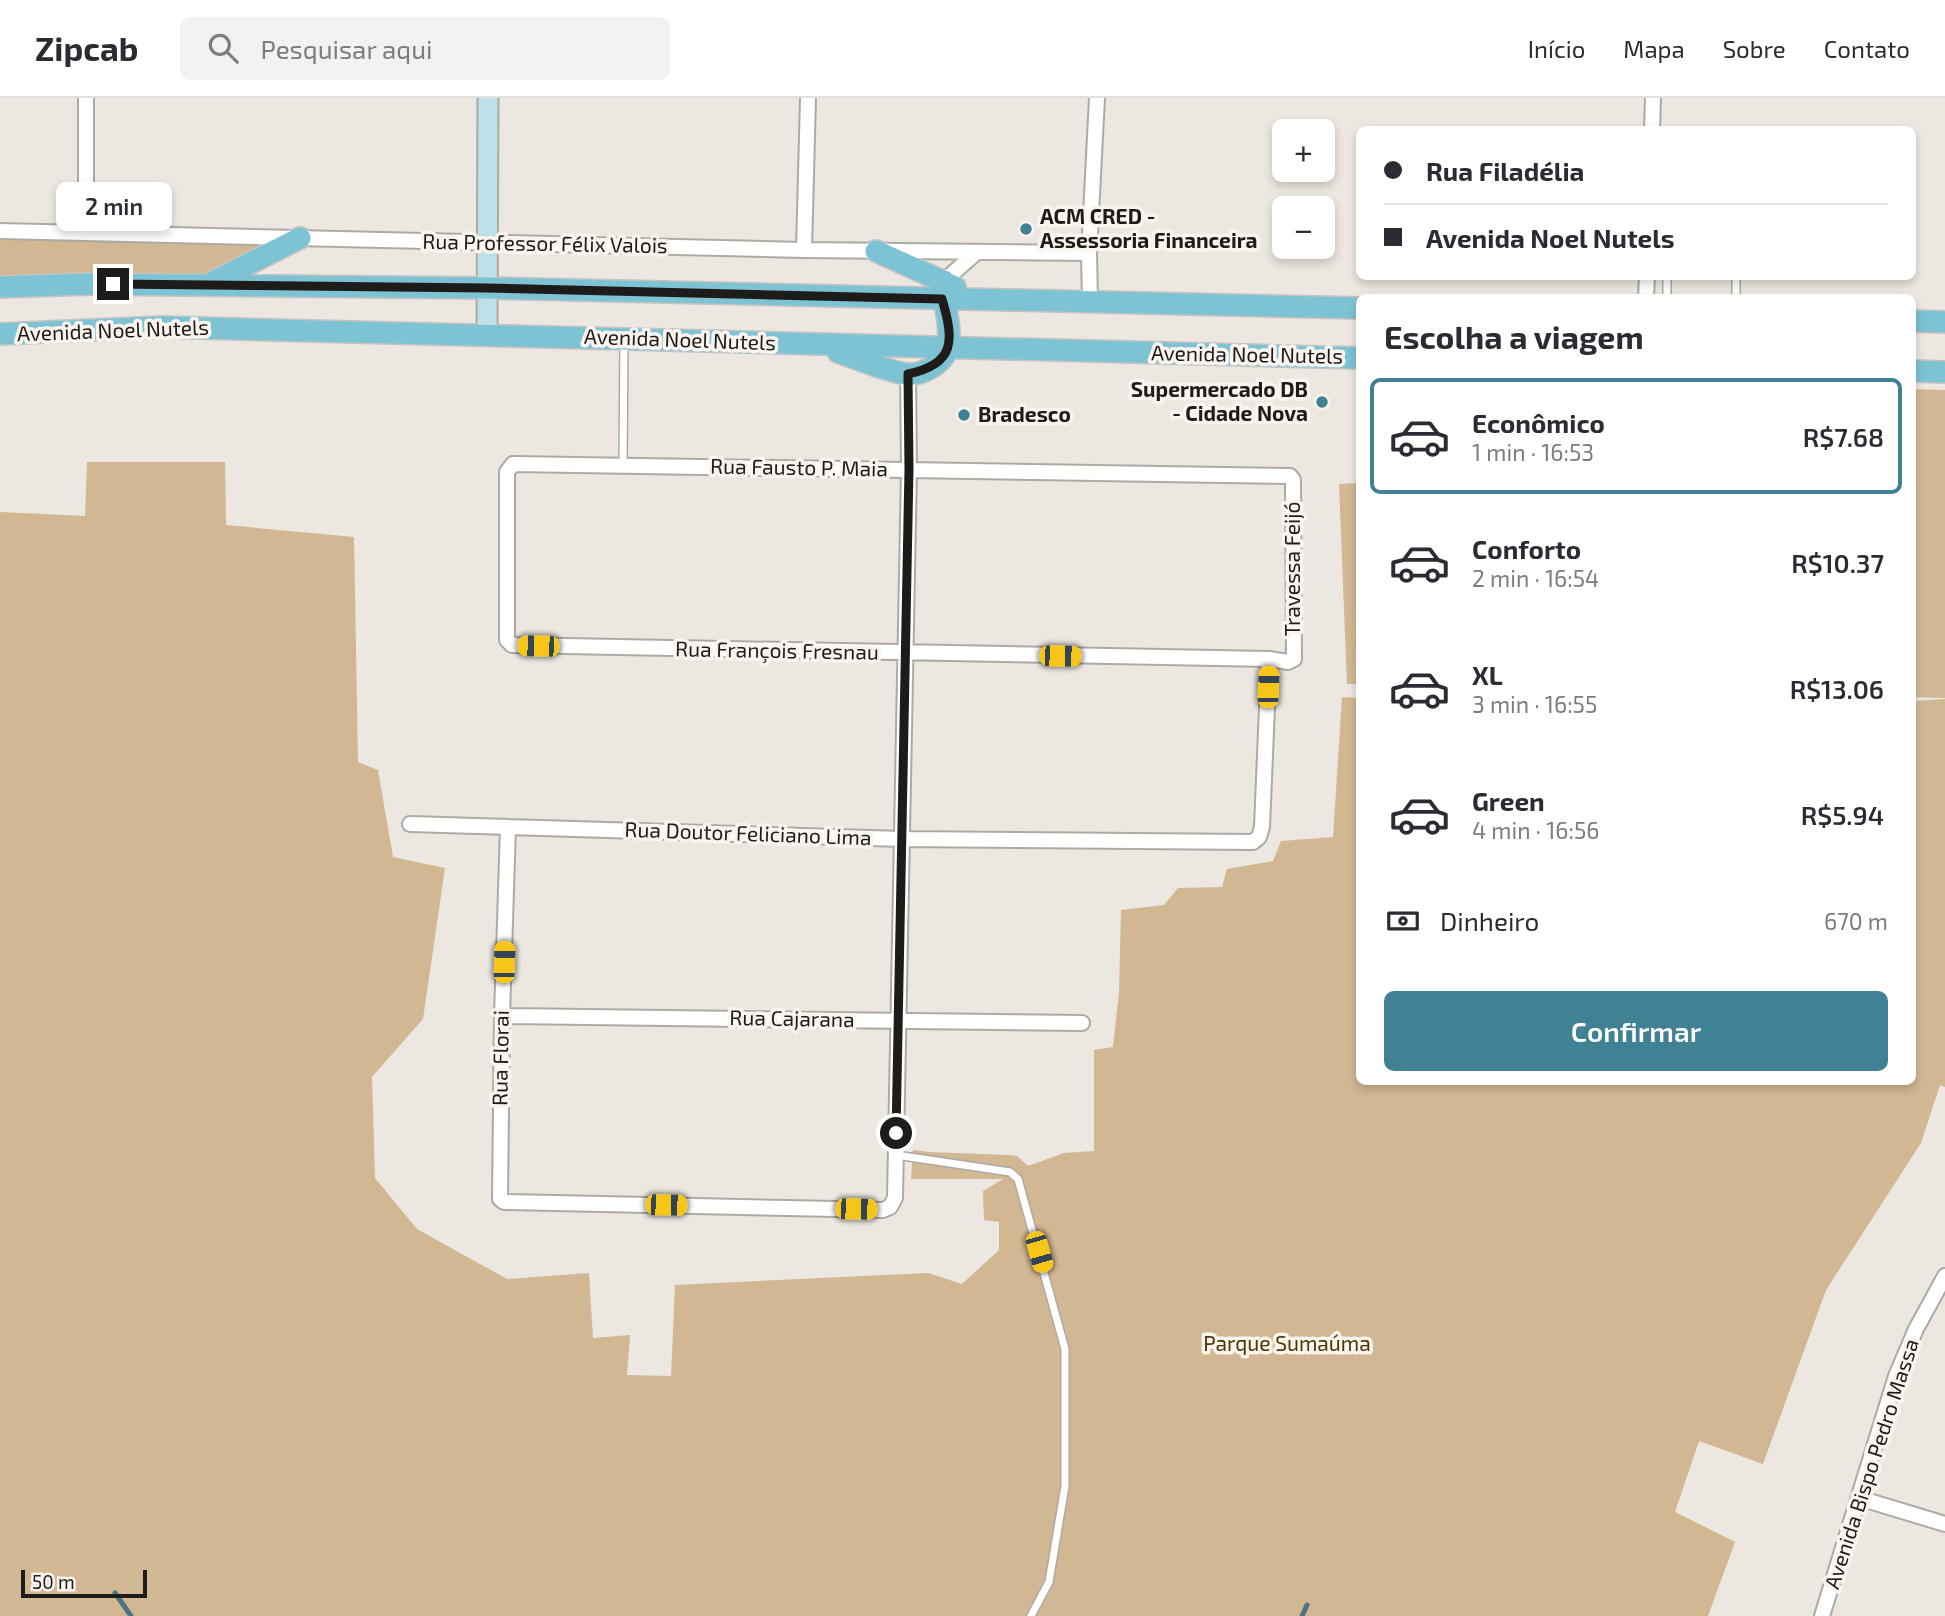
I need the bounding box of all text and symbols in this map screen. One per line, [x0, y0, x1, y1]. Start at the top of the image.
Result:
search box [180, 17, 670, 80]
text: Zipcab [35, 28, 138, 68]
icon: search [204, 29, 242, 67]
text: Pesquisar aqui [260, 33, 432, 64]
text: Início [1528, 34, 1585, 63]
text: Mapa [1623, 34, 1685, 63]
text: Sobre [1723, 34, 1786, 63]
text: Contato [1824, 34, 1910, 63]
map controls [1272, 119, 1335, 259]
button: + [1272, 119, 1335, 182]
text: Rua Filadélia [1426, 155, 1584, 186]
callout: 2 min [55, 183, 171, 232]
text: 2 min [85, 192, 143, 220]
button: − [1272, 196, 1335, 259]
place label: ACM CRED - Assessoria Financeira [1040, 203, 1258, 252]
marker: ACM CRED - Assessoria Financeira [1018, 221, 1034, 237]
text: Avenida Noel Nutels [1426, 222, 1675, 253]
street label: Rua Professor Félix Valois [422, 228, 668, 257]
route end [97, 268, 129, 300]
street label: Avenida Noel Nutels [17, 314, 209, 345]
text: Escolha a viagem [1384, 317, 1644, 355]
street label: Avenida Noel Nutels [584, 323, 776, 354]
street label: Avenida Noel Nutels [1151, 339, 1343, 368]
place label: Supermercado DB - Cidade Nova [1131, 376, 1308, 425]
marker: Supermercado DB - Cidade Nova [1314, 394, 1330, 410]
place label: Bradesco [978, 401, 1071, 426]
icon: car [1388, 405, 1451, 468]
marker: Bradesco [956, 407, 972, 423]
text: Econômico [1472, 407, 1605, 438]
text: R$7.68 [1803, 421, 1884, 452]
text: 1 min · 16:53 [1472, 438, 1594, 466]
street label: Rua Fausto P. Maia [710, 452, 888, 481]
street label: Travessa Feijó [1279, 502, 1305, 636]
icon: car [1388, 531, 1451, 594]
text: Conforto [1472, 533, 1581, 564]
text: R$10.37 [1791, 547, 1884, 578]
text: 2 min · 16:54 [1472, 564, 1599, 592]
car [517, 635, 560, 657]
street label: Rua François Fresnau [675, 635, 879, 666]
car [1039, 645, 1082, 667]
icon: car [1388, 657, 1451, 720]
text: XL [1472, 659, 1503, 690]
car [1257, 666, 1280, 708]
text: R$13.06 [1790, 673, 1884, 704]
text: 3 min · 16:55 [1472, 690, 1597, 718]
icon: car [1388, 783, 1451, 846]
text: Green [1472, 785, 1545, 816]
text: R$5.94 [1801, 799, 1884, 830]
street label: Rua Doutor Feliciano Lima [624, 816, 872, 849]
text: 4 min · 16:56 [1472, 816, 1599, 844]
icon: cash [1384, 902, 1422, 940]
text: Dinheiro [1440, 905, 1539, 936]
text: 670 m [1824, 907, 1888, 935]
car [493, 941, 516, 983]
button: Confirmar [1384, 991, 1888, 1071]
street label: Rua Cajarana [729, 1004, 855, 1032]
street label: Rua Florai [486, 1010, 513, 1106]
route start [880, 1117, 912, 1149]
car [645, 1194, 688, 1216]
car [835, 1198, 878, 1220]
car [1024, 1229, 1055, 1275]
park label: Parque Sumaúma [1203, 1330, 1371, 1355]
street label: Avenida Bispo Pedro Massa [1818, 1335, 1923, 1592]
scale bar [21, 1567, 147, 1599]
text: 50 m [32, 1570, 75, 1593]

